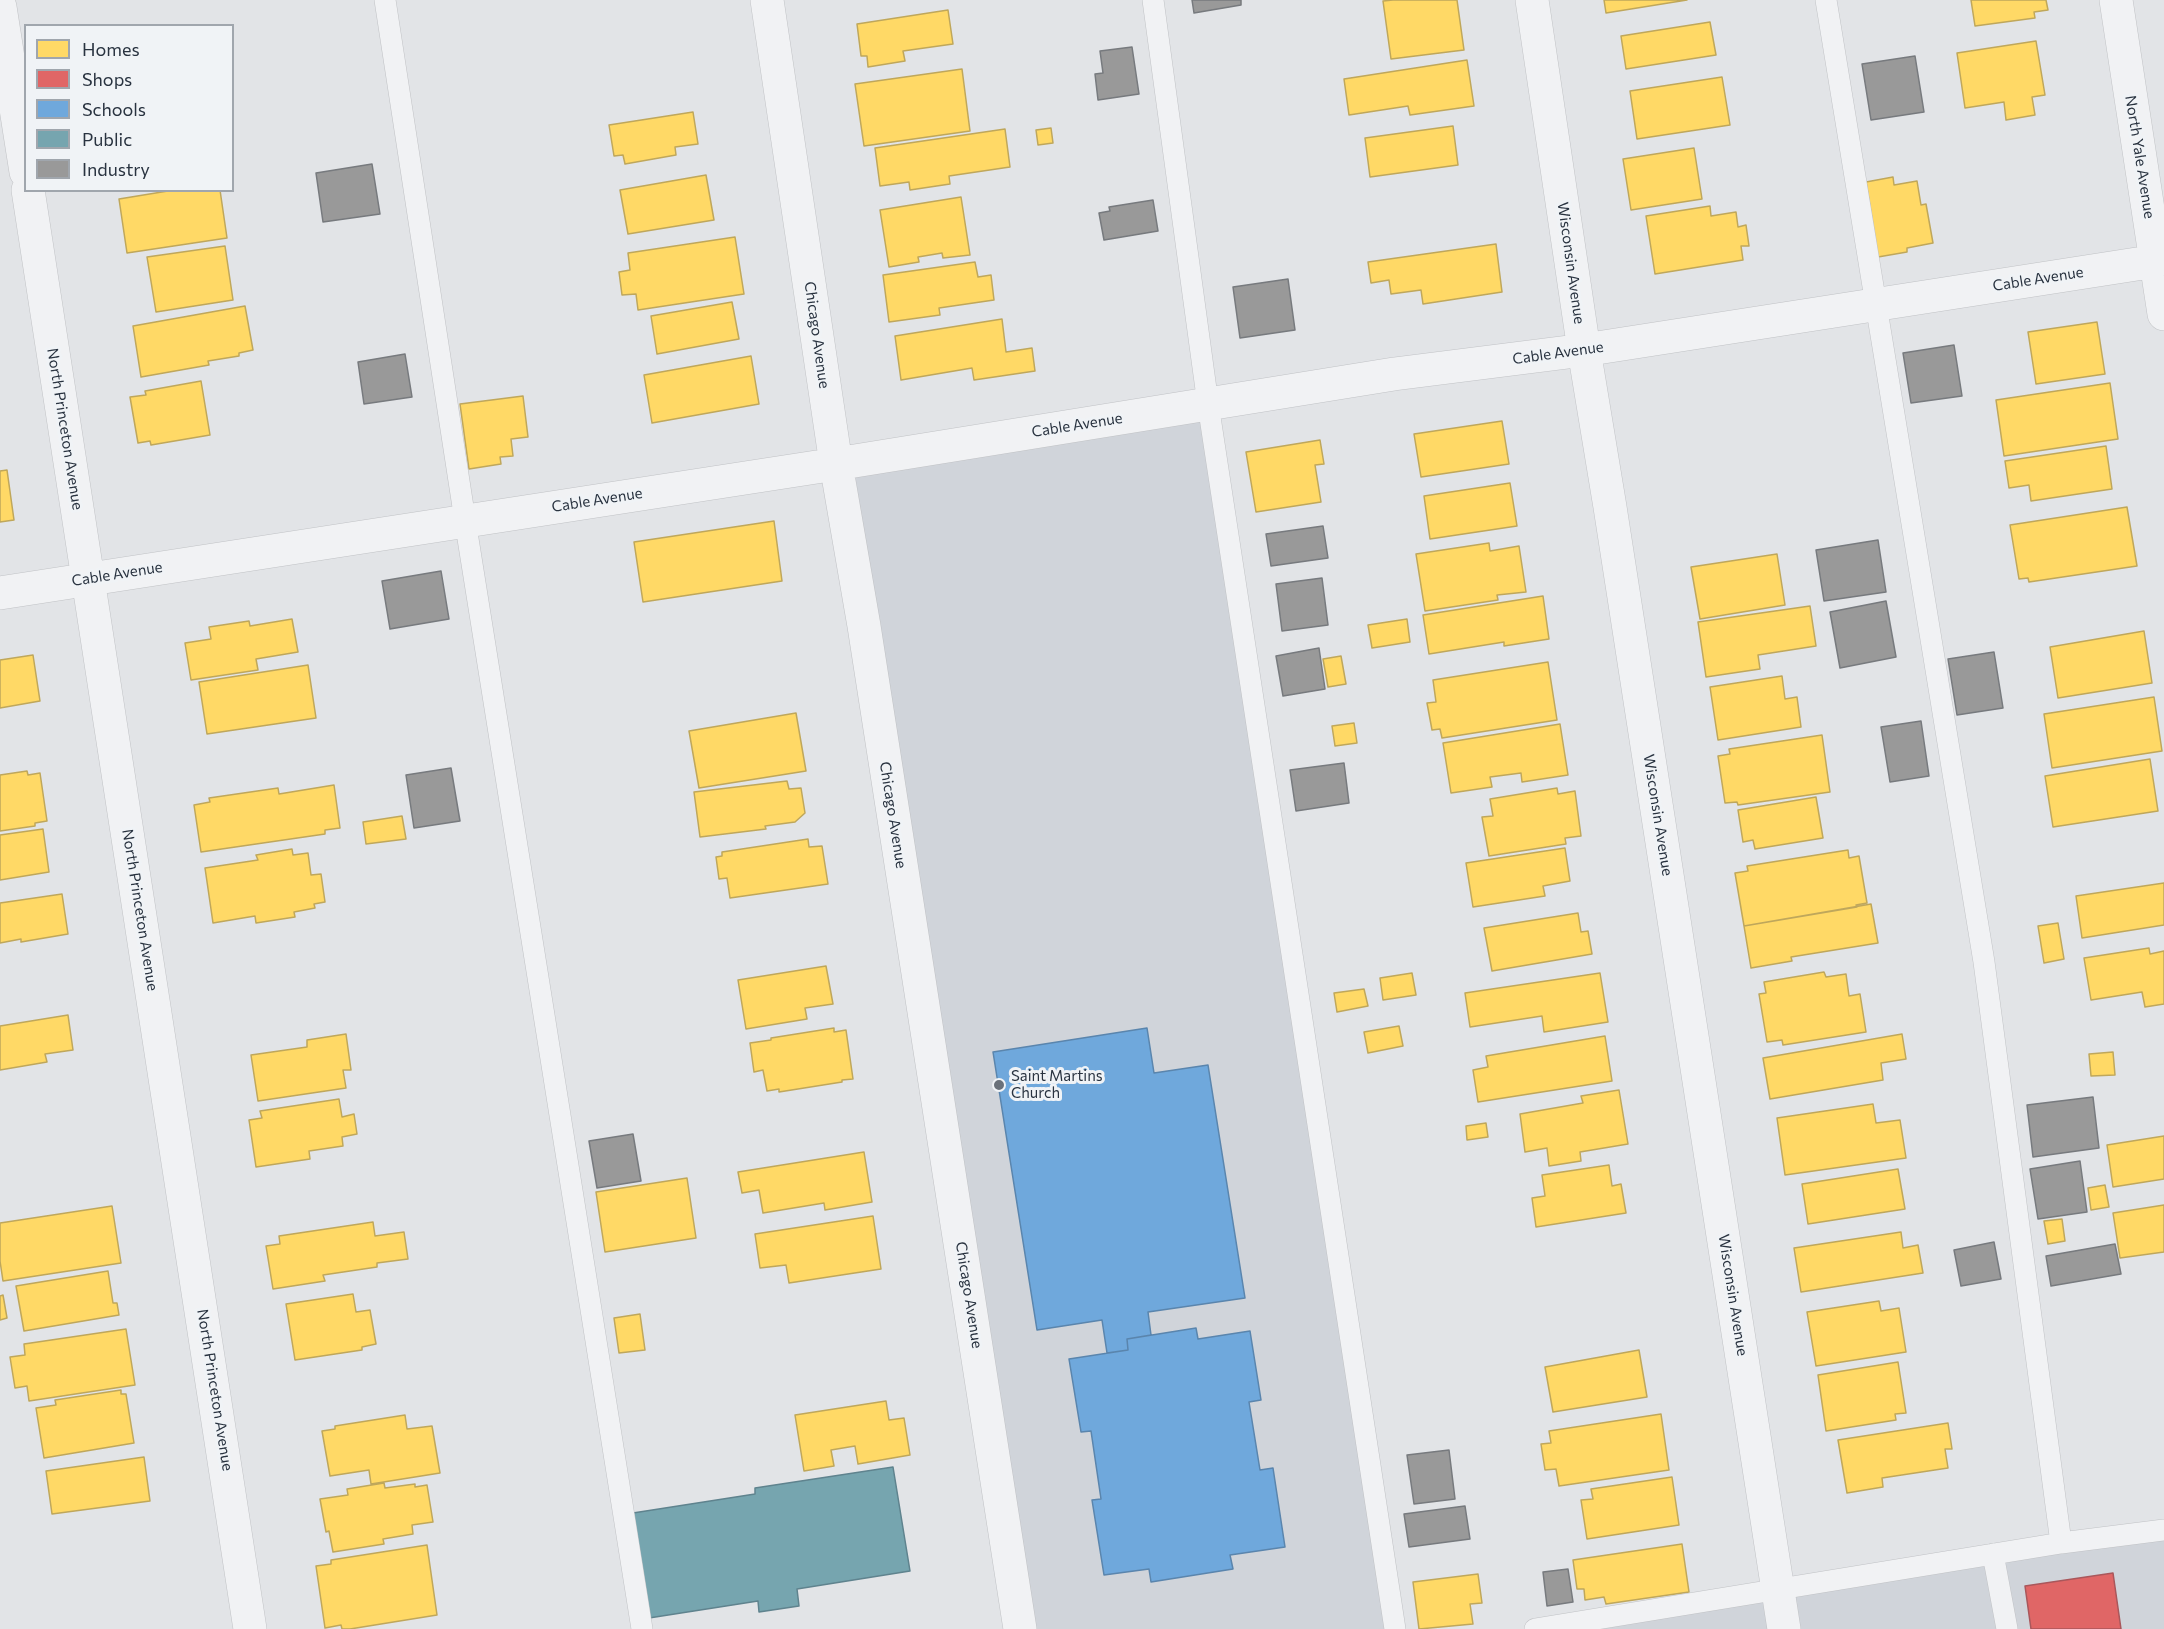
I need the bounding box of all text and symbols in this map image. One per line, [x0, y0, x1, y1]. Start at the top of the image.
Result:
legend [24, 24, 234, 192]
text: Homes [82, 38, 140, 60]
text: Shops [82, 68, 132, 90]
street label: North Yale Avenue [2121, 94, 2159, 220]
text: Schools [82, 98, 146, 120]
text: Public [82, 128, 132, 150]
text: Industry [82, 158, 150, 180]
street label: Wisconsin Avenue [1554, 201, 1588, 325]
street label: Cable Avenue [1991, 263, 2085, 295]
street label: Chicago Avenue [801, 280, 833, 390]
street label: Cable Avenue [1511, 338, 1605, 368]
street label: North Princeton Avenue [43, 347, 87, 511]
street label: Cable Avenue [1030, 409, 1124, 441]
street label: Cable Avenue [550, 484, 644, 516]
street label: Cable Avenue [70, 558, 164, 590]
street label: Wisconsin Avenue [1639, 753, 1677, 877]
street label: Chicago Avenue [876, 760, 910, 870]
street label: North Princeton Avenue [118, 828, 162, 992]
place label: Saint Martins Church [1011, 1067, 1103, 1102]
marker: Saint Martins Church [992, 1078, 1006, 1092]
street label: Wisconsin Avenue [1714, 1233, 1752, 1357]
street label: Chicago Avenue [952, 1240, 986, 1350]
street label: North Princeton Avenue [193, 1308, 237, 1472]

